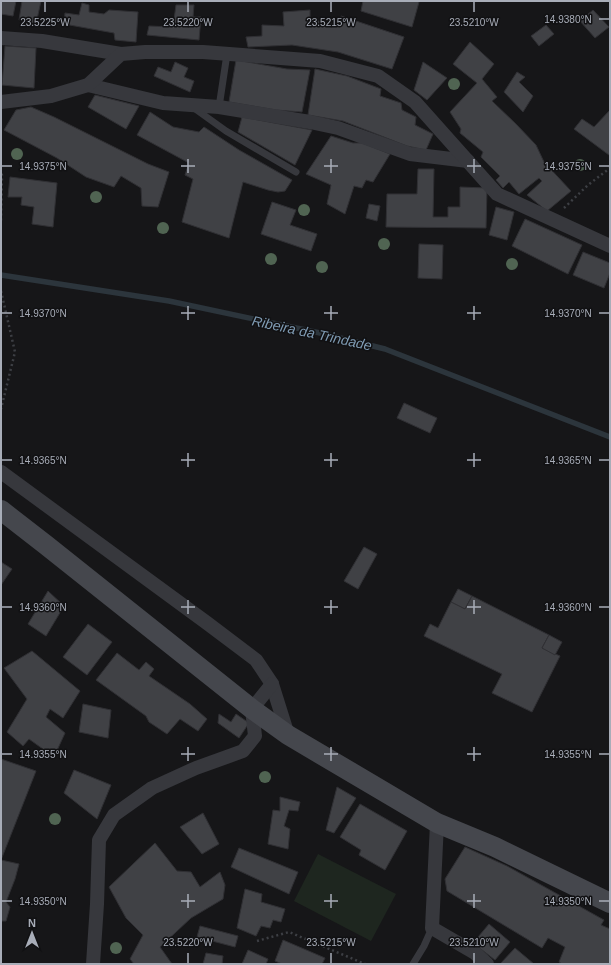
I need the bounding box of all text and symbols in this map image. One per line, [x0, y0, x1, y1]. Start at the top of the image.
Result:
text: 14.9380°N [544, 14, 592, 25]
text: 23.5225°W [20, 17, 70, 28]
text: 23.5220°W [163, 17, 213, 28]
text: 23.5215°W [306, 17, 356, 28]
text: 23.5210°W [449, 17, 499, 28]
text: 14.9375°N [19, 161, 67, 172]
text: 14.9375°N [544, 161, 592, 172]
text: 14.9370°N [19, 308, 67, 319]
text: 14.9370°N [544, 308, 592, 319]
water label: Ribeira da Trindade [251, 313, 373, 354]
text: 14.9365°N [19, 455, 67, 466]
text: 14.9365°N [544, 455, 592, 466]
text: 14.9360°N [19, 602, 67, 613]
text: 14.9360°N [544, 602, 592, 613]
text: 14.9355°N [19, 749, 67, 760]
text: 14.9355°N [544, 749, 592, 760]
text: 14.9350°N [19, 896, 67, 907]
text: 14.9350°N [544, 896, 592, 907]
north arrow [12, 913, 52, 953]
text: N [28, 917, 36, 929]
text: 23.5220°W [163, 937, 213, 948]
text: 23.5215°W [306, 937, 356, 948]
text: 23.5210°W [449, 937, 499, 948]

